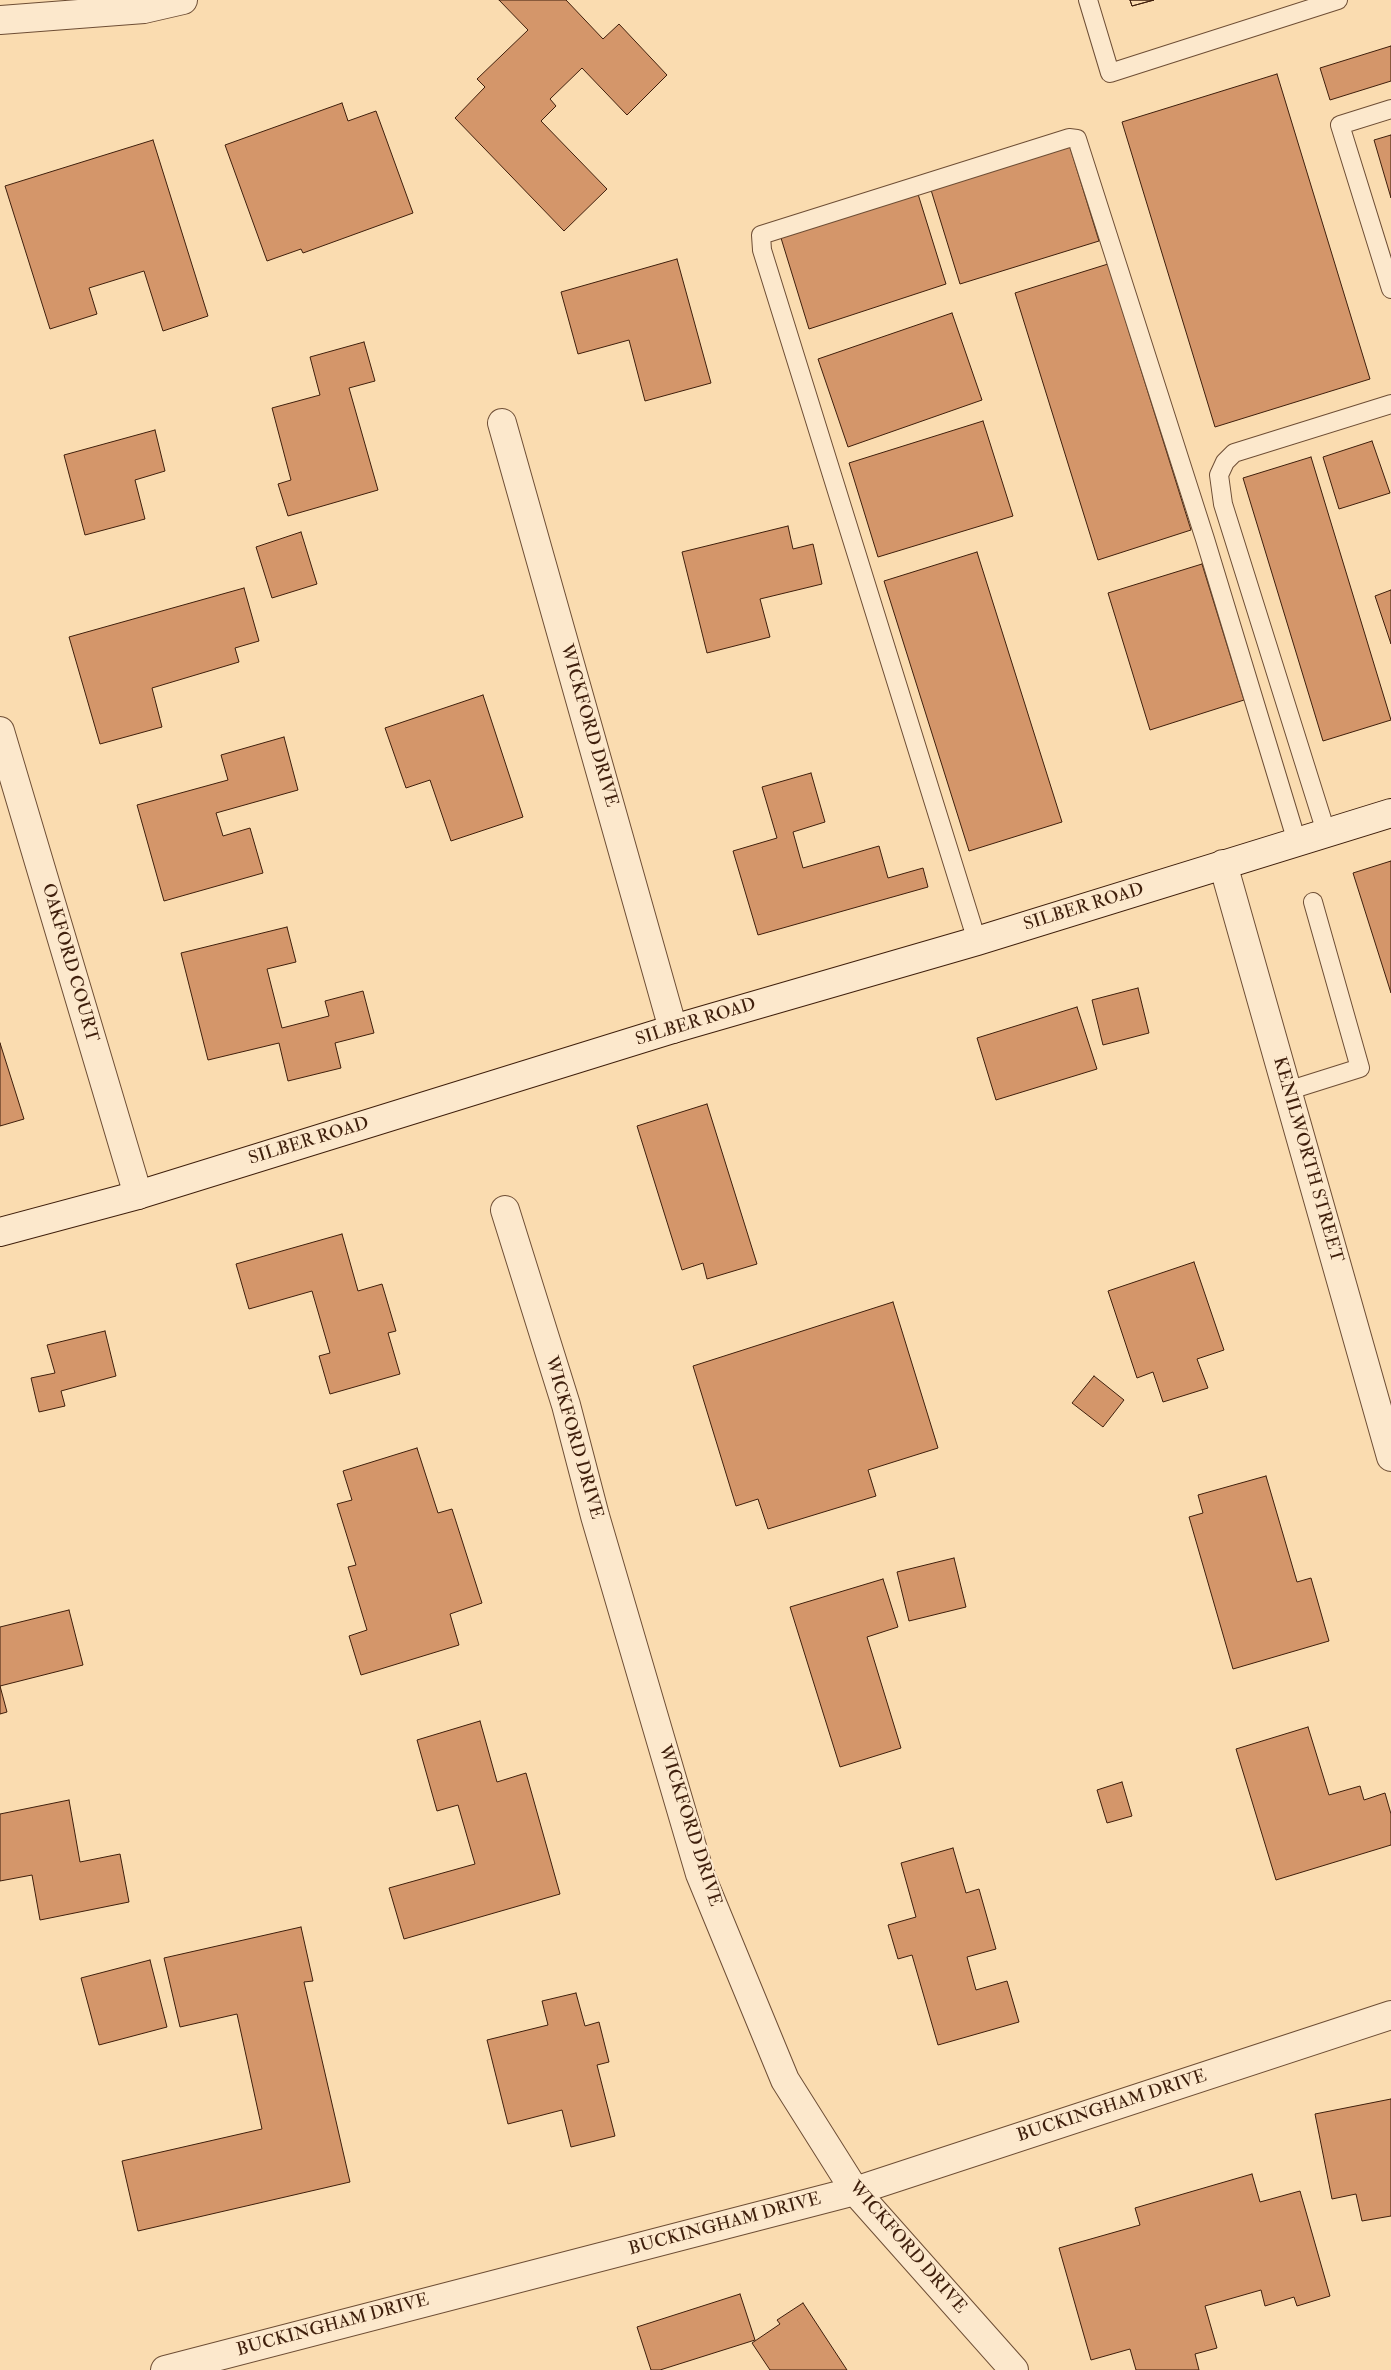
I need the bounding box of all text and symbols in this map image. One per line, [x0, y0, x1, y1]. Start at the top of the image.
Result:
street label: WICKFORD DRIVE [554, 642, 622, 810]
street label: SILBER ROAD [1021, 879, 1147, 937]
street label: OAKFORD COURT [36, 881, 102, 1045]
street label: SILBER ROAD [633, 994, 759, 1052]
street label: KENILWORTH STREET [1267, 1055, 1347, 1265]
street label: SILBER ROAD [246, 1113, 372, 1171]
street label: WICKFORD DRIVE [539, 1354, 607, 1522]
street label: WICKFORD DRIVE [653, 1743, 725, 1909]
street label: BUCKINGHAM DRIVE [1014, 2066, 1210, 2148]
street label: WICKFORD DRIVE [844, 2177, 970, 2319]
street label: BUCKINGHAM DRIVE [626, 2189, 824, 2261]
street label: BUCKINGHAM DRIVE [234, 2290, 432, 2362]

